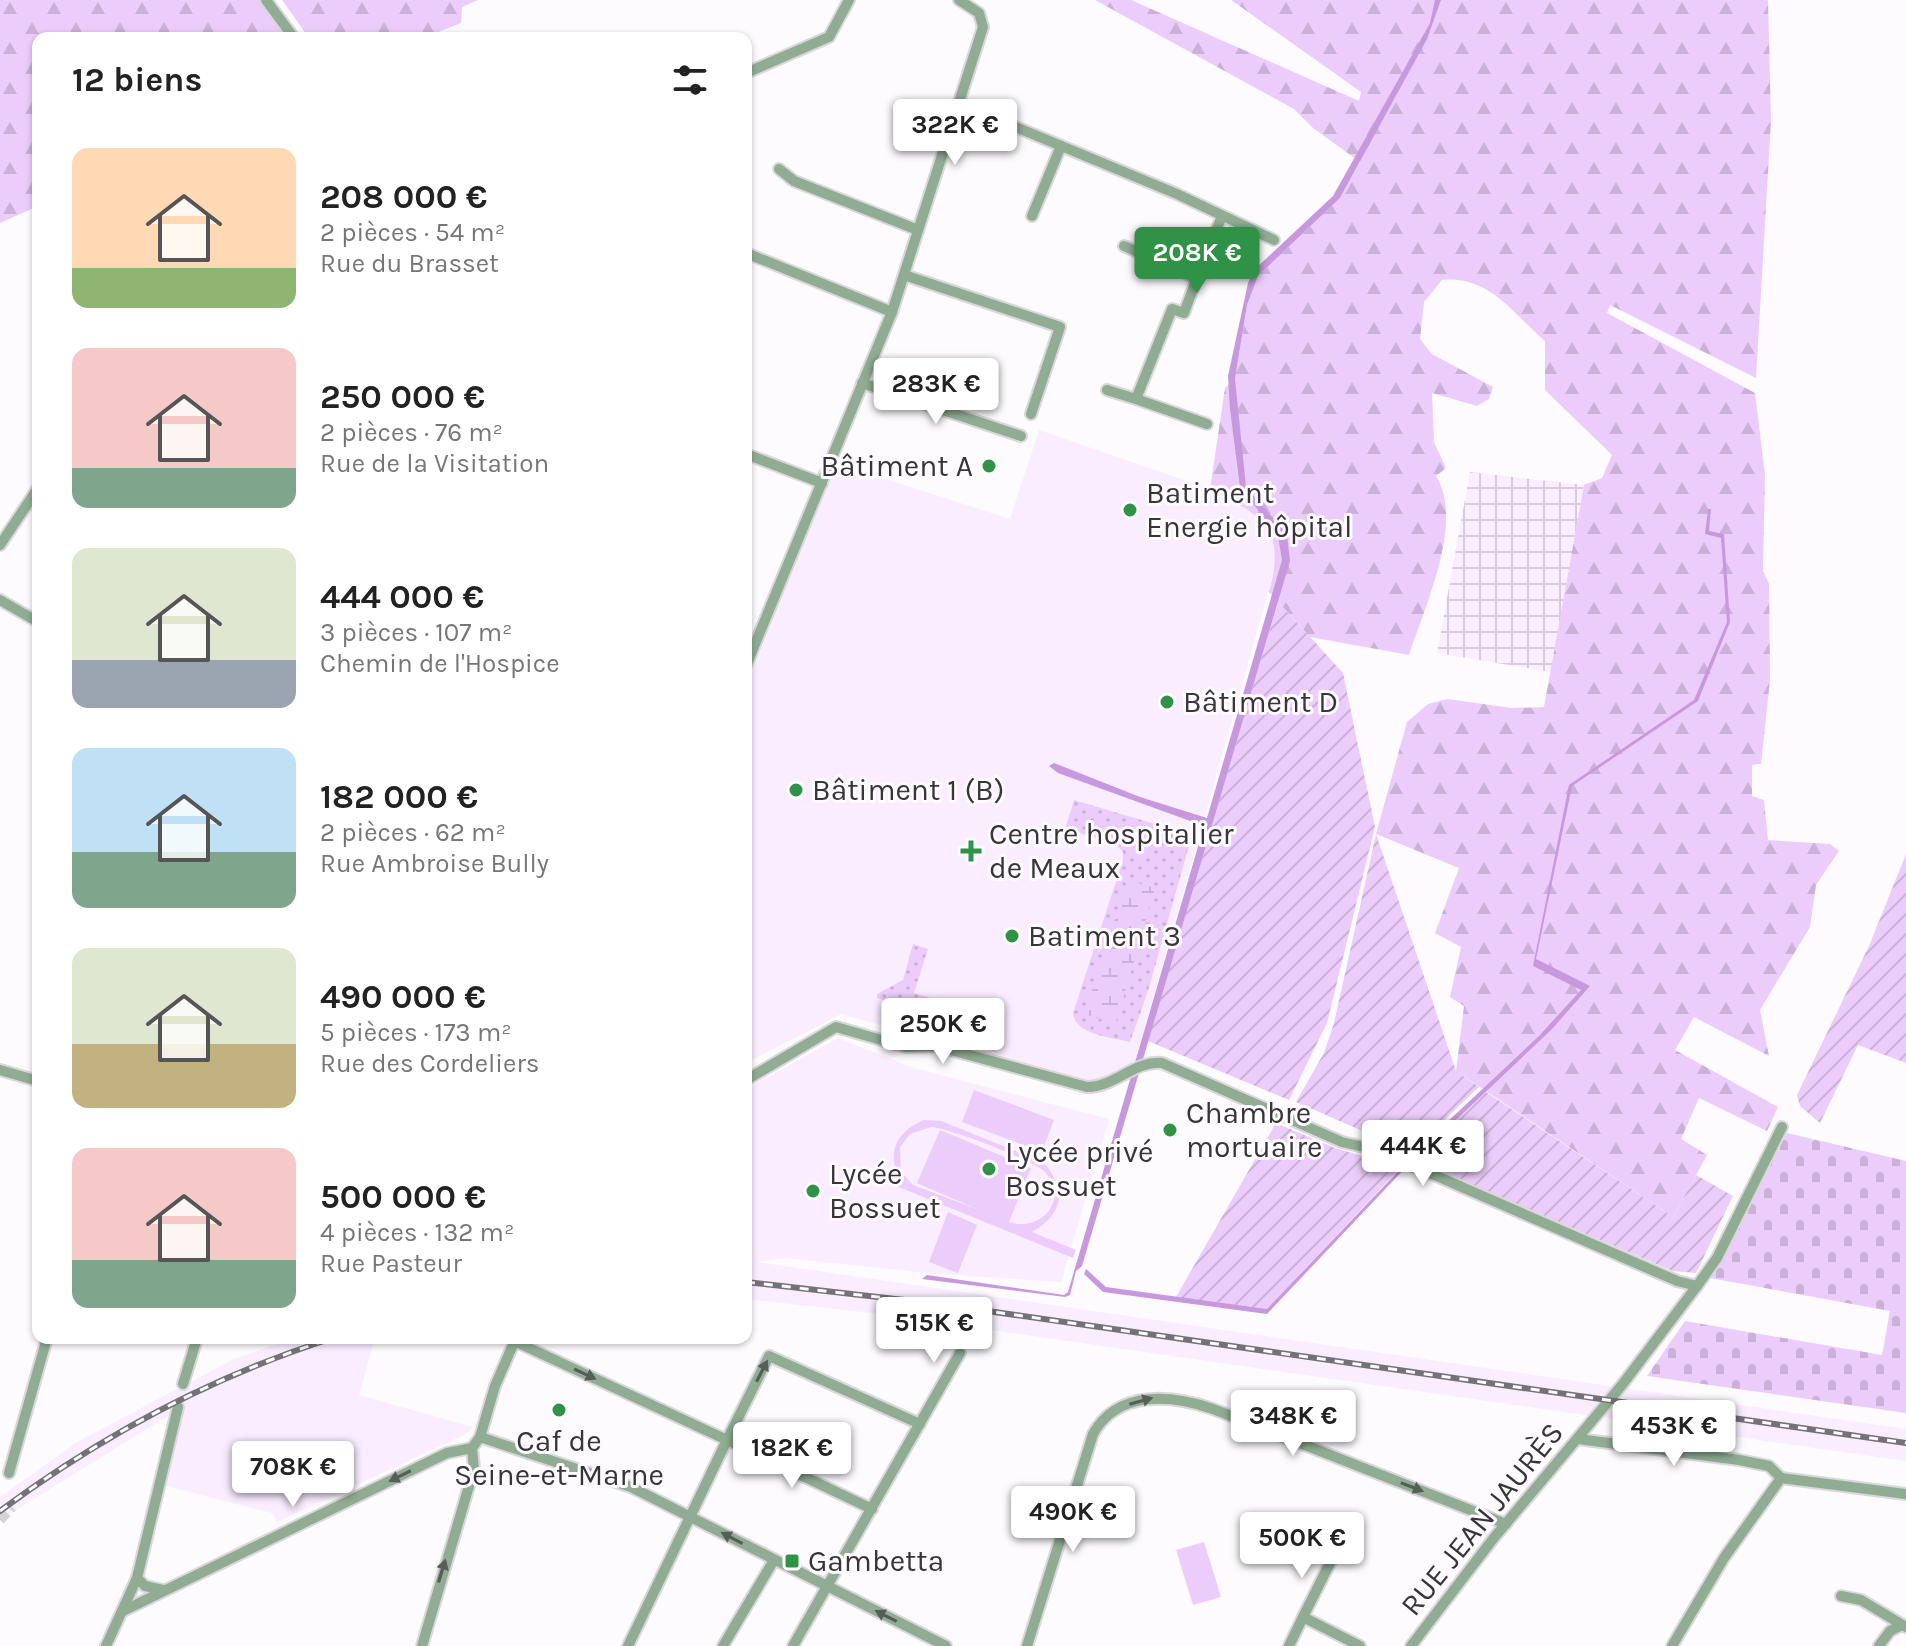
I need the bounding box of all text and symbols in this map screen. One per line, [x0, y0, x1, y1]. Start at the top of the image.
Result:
icon: filters [668, 58, 712, 102]
text: 12 biens [72, 60, 202, 100]
pin: 322K € [890, 99, 1020, 167]
text: 322K € [911, 109, 999, 140]
text: 208 000 € [320, 177, 487, 217]
icon: home [136, 180, 232, 276]
text: 2 pièces · 54 m² [320, 217, 505, 248]
pin: 208K € [1132, 227, 1262, 295]
text: 208K € [1152, 237, 1242, 268]
text: Rue du Brasset [320, 248, 499, 279]
pin: 283K € [871, 358, 1001, 426]
text: 283K € [892, 368, 980, 399]
text: 250 000 € [320, 377, 485, 417]
icon: home [136, 380, 232, 476]
text: 2 pièces · 76 m² [320, 417, 503, 448]
text: Rue de la Visitation [320, 448, 549, 479]
place label: Bâtiment A [820, 448, 973, 484]
marker: Bâtiment A [980, 457, 998, 475]
place label: Batiment Energie hôpital [1146, 475, 1352, 545]
marker: Batiment Energie hôpital [1121, 501, 1139, 519]
text: 444 000 € [320, 577, 484, 617]
icon: home [136, 580, 232, 676]
text: 3 pièces · 107 m² [320, 617, 512, 648]
text: Chemin de l'Hospice [320, 648, 560, 679]
place label: Bâtiment D [1183, 684, 1338, 720]
marker: Bâtiment D [1158, 693, 1176, 711]
place label: Bâtiment 1 (B) [812, 772, 1004, 808]
text: 182 000 € [320, 777, 478, 817]
icon: home [136, 780, 232, 876]
marker: Bâtiment 1 (B) [787, 781, 805, 799]
place label: Centre hospitalier de Meaux [989, 816, 1234, 886]
text: 2 pièces · 62 m² [320, 817, 506, 848]
marker: Centre hospitalier de Meaux [960, 840, 982, 862]
text: Rue Ambroise Bully [320, 848, 549, 879]
place label: Batiment 3 [1028, 918, 1181, 954]
marker: Batiment 3 [1003, 927, 1021, 945]
text: 490 000 € [320, 977, 486, 1017]
icon: home [136, 980, 232, 1076]
pin: 250K € [878, 998, 1008, 1066]
text: 250K € [899, 1008, 987, 1039]
text: 5 pièces · 173 m² [320, 1017, 512, 1048]
text: Rue des Cordeliers [320, 1048, 540, 1079]
place label: Chambre mortuaire [1186, 1095, 1322, 1165]
pin: 444K € [1358, 1120, 1488, 1188]
marker: Chambre mortuaire [1161, 1121, 1179, 1139]
text: 444K € [1380, 1130, 1466, 1161]
place label: Lycée privé Bossuet [1005, 1134, 1153, 1204]
place label: Lycée Bossuet [829, 1156, 940, 1226]
marker: Lycée privé Bossuet [980, 1160, 998, 1178]
text: 500 000 € [320, 1177, 486, 1217]
icon: home [136, 1180, 232, 1276]
marker: Lycée Bossuet [804, 1182, 822, 1200]
text: 4 pièces · 132 m² [320, 1217, 514, 1248]
text: Rue Pasteur [320, 1248, 462, 1279]
pin: 515K € [869, 1297, 999, 1365]
text: 515K € [894, 1307, 974, 1338]
one-way arrow [755, 1359, 769, 1382]
one-way arrow [573, 1368, 597, 1381]
pin: 348K € [1228, 1390, 1358, 1458]
one-way arrow [1129, 1395, 1154, 1407]
text: 348K € [1249, 1400, 1337, 1431]
pin: 453K € [1609, 1400, 1739, 1468]
marker: Caf de Seine-et-Marne [550, 1401, 568, 1419]
text: 453K € [1631, 1410, 1717, 1441]
street label: RUE JEAN JAURÈS [1393, 1415, 1571, 1623]
pin: 182K € [727, 1422, 857, 1490]
place label: Caf de Seine-et-Marne [454, 1423, 664, 1493]
text: 182K € [751, 1432, 833, 1463]
pin: 708K € [228, 1441, 358, 1509]
text: 708K € [250, 1451, 336, 1482]
one-way arrow [388, 1470, 411, 1483]
one-way arrow [1400, 1480, 1424, 1493]
pin: 490K € [1008, 1486, 1138, 1554]
text: 490K € [1029, 1496, 1117, 1527]
pin: 500K € [1237, 1512, 1367, 1580]
text: 500K € [1258, 1522, 1346, 1553]
one-way arrow [721, 1532, 743, 1546]
place label: Gambetta [808, 1543, 944, 1579]
marker: Gambetta [783, 1552, 801, 1570]
one-way arrow [436, 1558, 449, 1582]
one-way arrow [875, 1609, 898, 1623]

